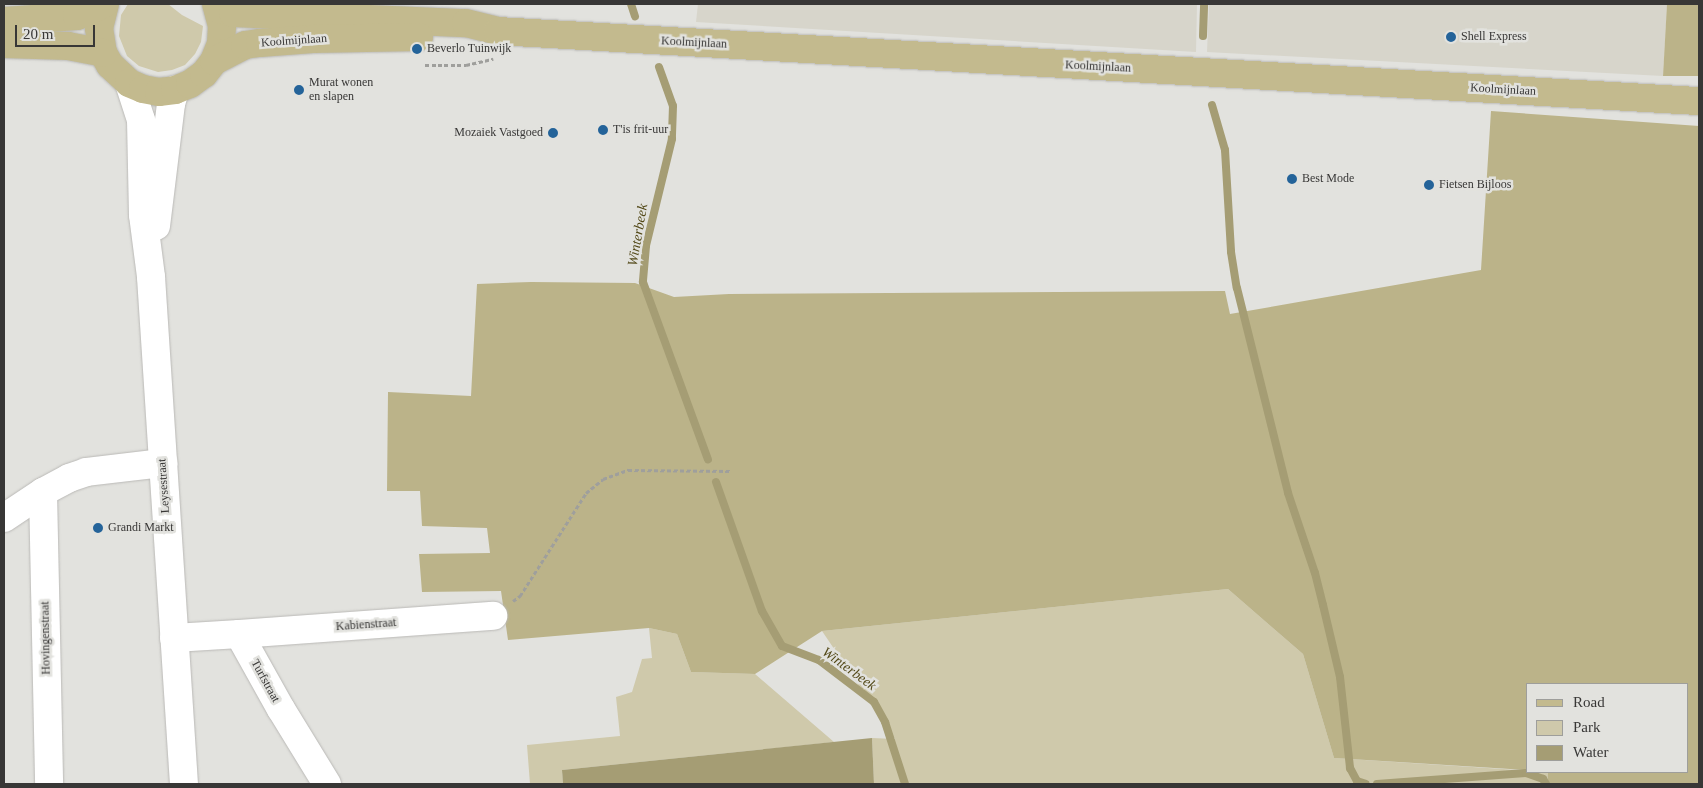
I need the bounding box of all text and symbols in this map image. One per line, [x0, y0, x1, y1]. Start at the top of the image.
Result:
scale bar [18, 15, 98, 47]
text: 20 m [23, 26, 53, 42]
place label: Shell Express [1461, 30, 1527, 44]
marker: Shell Express [1445, 31, 1457, 43]
street label: Koolmijnlaan [261, 32, 327, 50]
street label: Koolmijnlaan [661, 34, 727, 52]
place label: Beverlo Tuinwijk [427, 42, 512, 56]
marker: Beverlo Tuinwijk [411, 43, 423, 55]
street label: Koolmijnlaan [1065, 58, 1131, 76]
place label: Murat wonen en slapen [309, 76, 373, 104]
street label: Koolmijnlaan [1470, 81, 1536, 99]
marker: Murat wonen en slapen [293, 84, 305, 96]
place label: T'is frit-uur [613, 123, 668, 137]
marker: T'is frit-uur [597, 124, 609, 136]
place label: Mozaiek Vastgoed [454, 126, 543, 140]
marker: Mozaiek Vastgoed [547, 127, 559, 139]
place label: Best Mode [1302, 172, 1354, 186]
marker: Best Mode [1286, 173, 1298, 185]
place label: Fietsen Bijloos [1439, 178, 1511, 192]
marker: Fietsen Bijloos [1423, 179, 1435, 191]
water label: Winterbeek [624, 203, 652, 267]
street label: Leysestraat [155, 458, 173, 514]
place label: Grandi Markt [108, 521, 174, 535]
marker: Grandi Markt [92, 522, 104, 534]
street label: Hovingenstraat [38, 601, 54, 675]
street label: Kabienstraat [335, 616, 397, 634]
water label: Winterbeek [819, 644, 879, 694]
street label: Turfstraat [247, 657, 283, 705]
legend [1526, 683, 1688, 773]
text: Road [1573, 694, 1605, 710]
text: Park [1573, 719, 1601, 735]
text: Water [1573, 744, 1608, 760]

